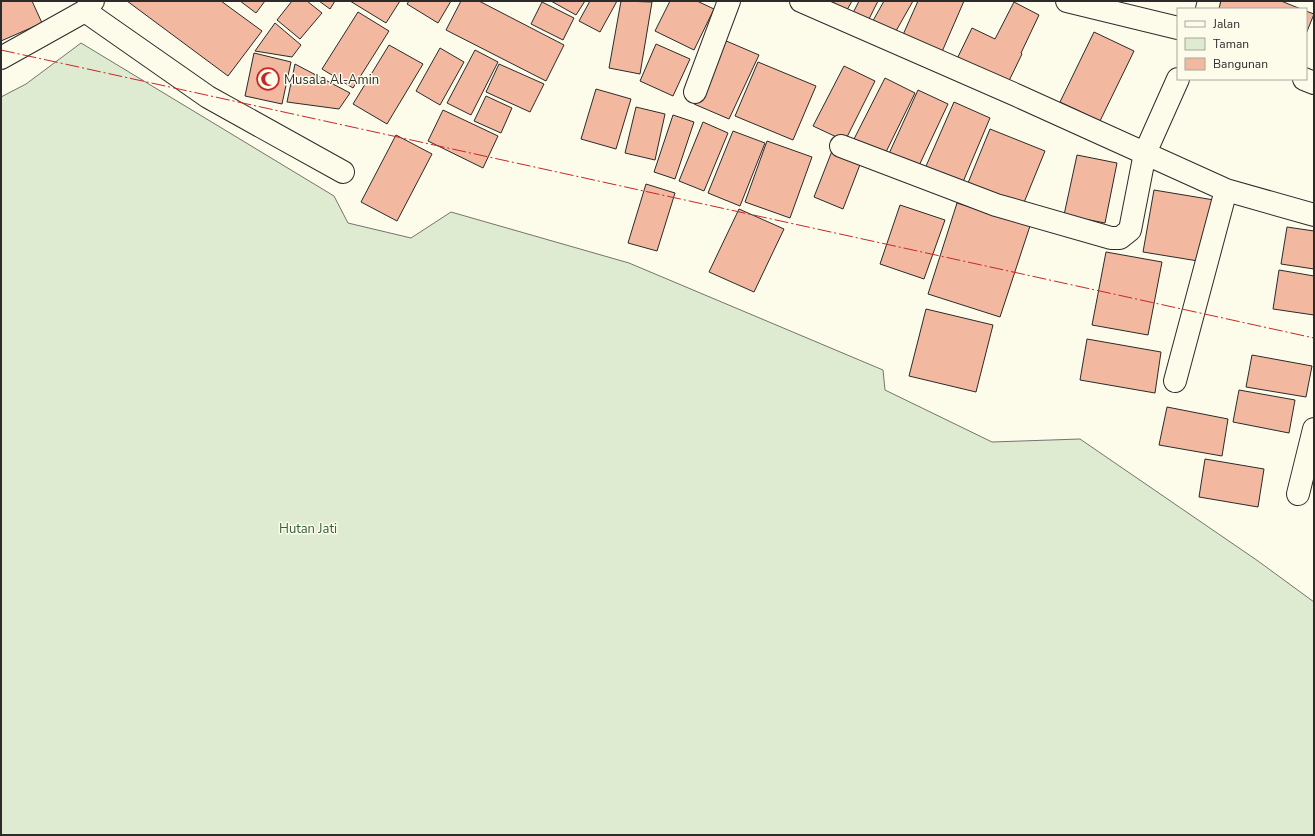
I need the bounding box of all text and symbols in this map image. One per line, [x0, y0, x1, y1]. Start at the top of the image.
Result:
legend [1177, 8, 1307, 80]
text: Jalan [1212, 16, 1240, 32]
text: Taman [1213, 36, 1249, 52]
text: Bangunan [1213, 56, 1268, 72]
mosque icon: Musala Al-Amin [255, 66, 281, 92]
place label: Musala Al-Amin [284, 71, 379, 89]
park label: Hutan Jati [279, 520, 337, 538]

